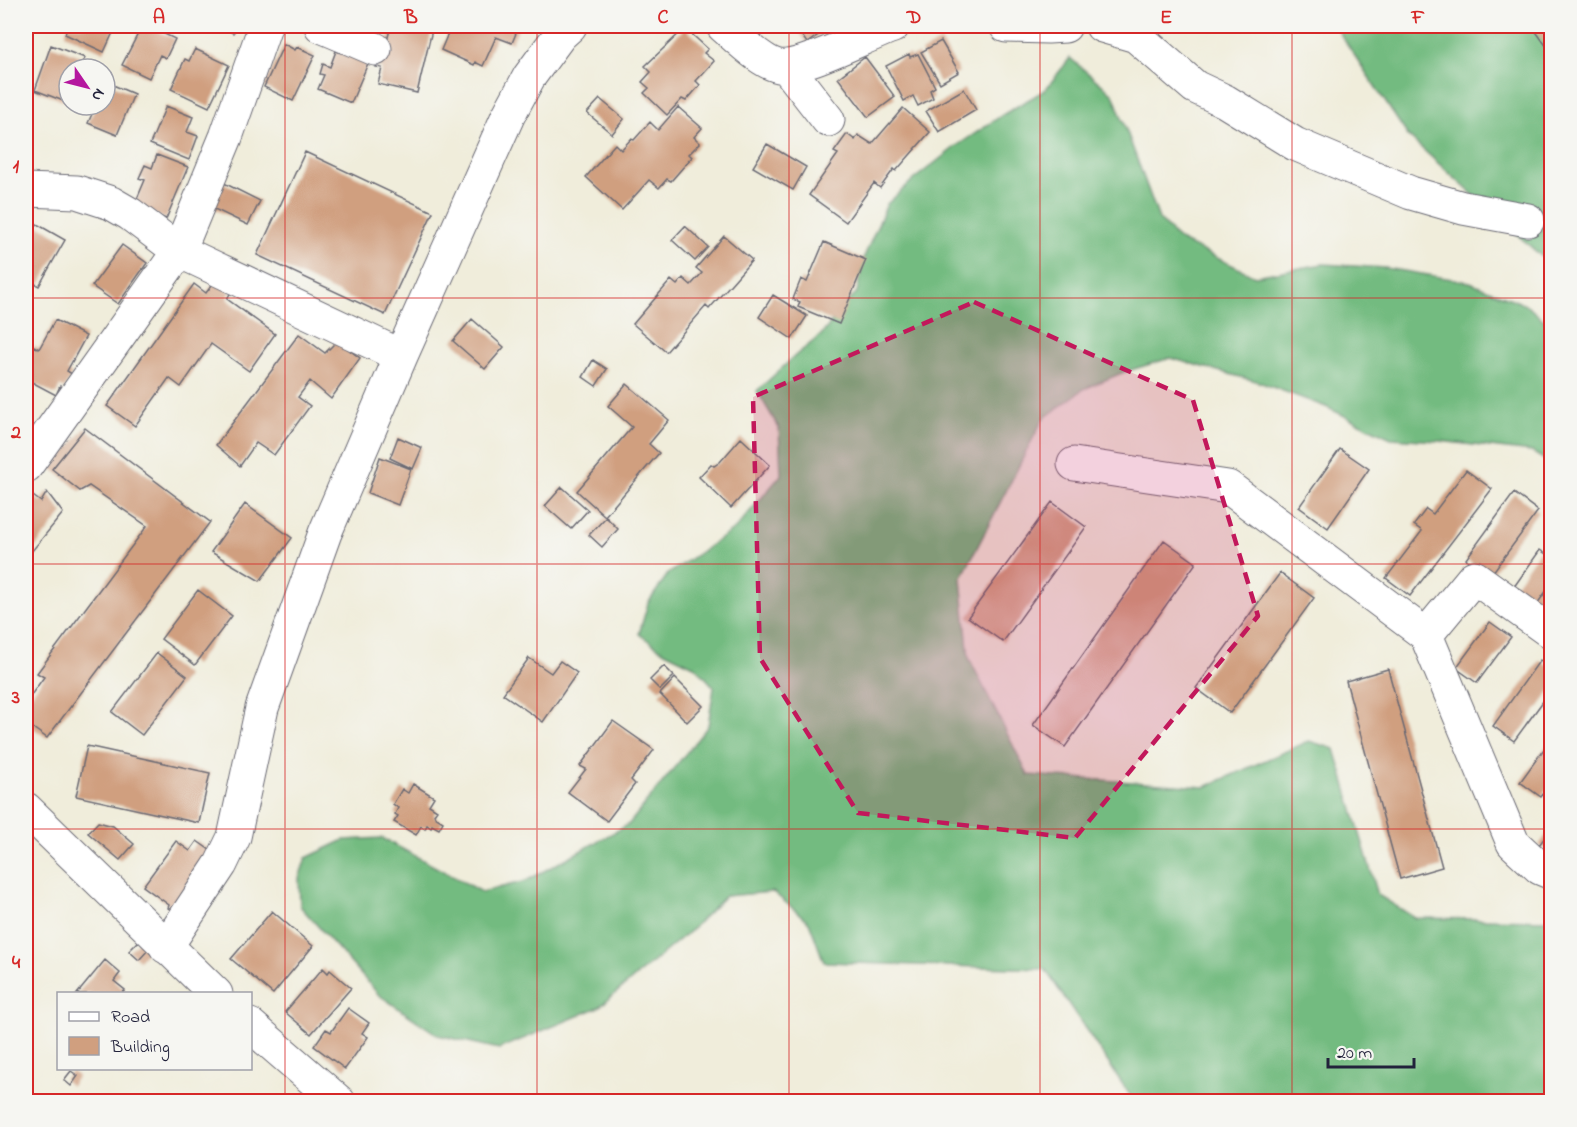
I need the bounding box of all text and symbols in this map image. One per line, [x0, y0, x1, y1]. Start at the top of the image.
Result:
text: A [153, 4, 165, 33]
text: B [403, 4, 418, 33]
text: C [658, 4, 669, 33]
text: D [906, 4, 921, 33]
text: E [1160, 4, 1172, 33]
text: F [1411, 4, 1425, 33]
north arrow [57, 57, 117, 117]
text: N [85, 83, 111, 106]
text: 1 [13, 153, 20, 182]
text: 2 [10, 419, 21, 448]
text: 3 [11, 684, 20, 713]
text: 4 [12, 949, 21, 978]
legend [57, 992, 252, 1070]
text: Road [111, 1005, 150, 1031]
scale bar [1328, 1031, 1414, 1069]
text: Building [110, 1035, 170, 1062]
text: 20 m [1337, 1041, 1372, 1067]

